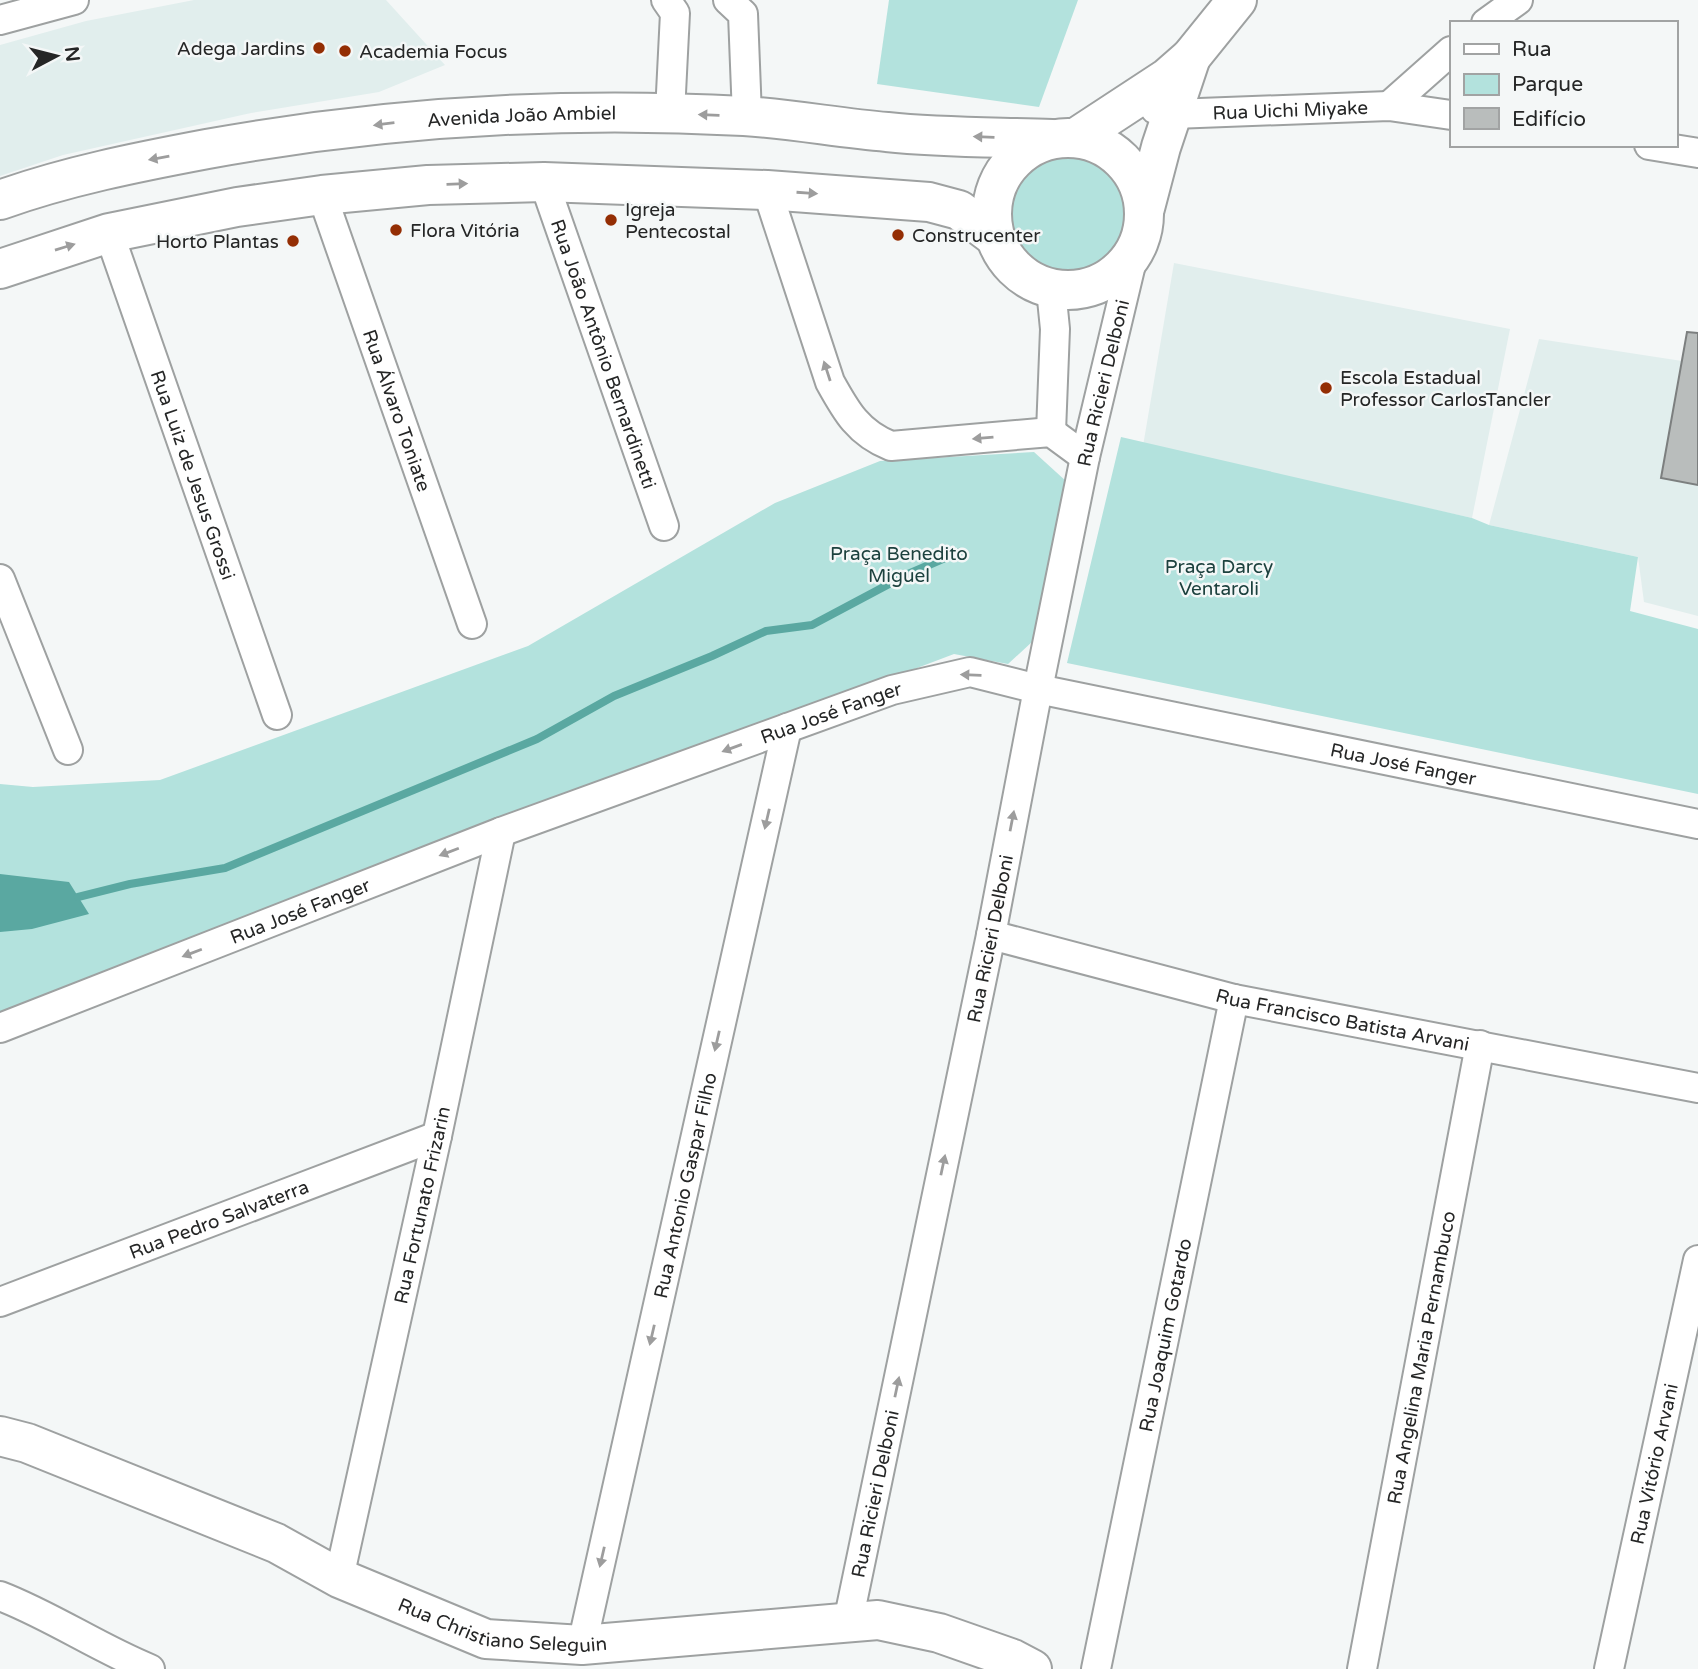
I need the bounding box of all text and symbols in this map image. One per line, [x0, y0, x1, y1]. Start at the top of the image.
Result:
north arrow [21, 21, 91, 91]
legend [1450, 21, 1677, 147]
text: Rua [1512, 37, 1552, 62]
place label: Adega Jardins [177, 38, 305, 60]
marker: Adega Jardins [311, 40, 327, 56]
place label: Academia Focus [359, 41, 507, 63]
marker: Academia Focus [337, 43, 353, 59]
text: N [60, 45, 84, 63]
text: Parque [1512, 72, 1583, 97]
street label: Rua Uichi Miyake [1212, 97, 1368, 125]
street label: Avenida João Ambiel [426, 102, 616, 132]
text: Edifício [1512, 107, 1586, 132]
one-way arrow [698, 109, 720, 120]
one-way arrow [373, 118, 395, 129]
one-way arrow [973, 131, 995, 143]
one-way arrow [148, 153, 170, 164]
one-way arrow [447, 179, 469, 190]
one-way arrow [796, 188, 818, 199]
place label: Igreja Pentecostal [625, 199, 731, 243]
marker: Igreja Pentecostal [603, 212, 619, 228]
street label: Rua João Antônio Bernardinetti [546, 216, 660, 492]
place label: Flora Vitória [410, 220, 520, 242]
marker: Flora Vitória [388, 222, 404, 238]
place label: Construcenter [912, 225, 1041, 247]
marker: Construcenter [890, 227, 906, 243]
place label: Horto Plantas [156, 231, 279, 253]
marker: Horto Plantas [285, 233, 301, 249]
one-way arrow [54, 242, 75, 252]
street label: Rua Ricieri Delboni [1073, 298, 1134, 469]
street label: Rua Álvaro Toniate [358, 327, 435, 495]
one-way arrow [821, 360, 831, 381]
street label: Rua Luiz de Jesus Grossi [146, 367, 239, 583]
place label: Escola Estadual Professor CarlosTancler [1340, 367, 1552, 411]
marker: Escola Estadual Professor CarlosTancler [1318, 380, 1334, 396]
one-way arrow [972, 433, 994, 444]
park label: Praça Benedito Miguel [830, 543, 968, 587]
park label: Praça Darcy Ventaroli [1165, 556, 1273, 600]
one-way arrow [960, 669, 982, 680]
street label: Rua José Fanger [758, 678, 904, 749]
street label: Rua José Fanger [1328, 739, 1479, 791]
one-way arrow [721, 743, 742, 754]
one-way arrow [761, 808, 772, 830]
one-way arrow [1007, 810, 1018, 832]
one-way arrow [439, 847, 460, 858]
street label: Rua Ricieri Delboni [963, 853, 1018, 1025]
street label: Rua José Fanger [227, 874, 374, 949]
one-way arrow [181, 947, 202, 958]
street label: Rua Francisco Batista Arvani [1213, 985, 1471, 1056]
one-way arrow [711, 1030, 722, 1052]
street label: Rua Antonio Gaspar Filho [650, 1071, 722, 1301]
street label: Rua Fortunato Frizarin [390, 1104, 455, 1306]
one-way arrow [938, 1154, 949, 1176]
street label: Rua Pedro Salvaterra [126, 1176, 312, 1264]
street label: Rua Angelina Maria Pernambuco [1383, 1209, 1460, 1506]
street label: Rua Joaquim Gotardo [1135, 1237, 1196, 1434]
one-way arrow [646, 1324, 657, 1346]
one-way arrow [892, 1376, 903, 1398]
street label: Rua Vitório Arvani [1626, 1382, 1683, 1546]
street label: Rua Ricieri Delboni [847, 1408, 904, 1580]
one-way arrow [596, 1546, 607, 1568]
street label: Rua Christiano Seleguin [395, 1594, 608, 1657]

